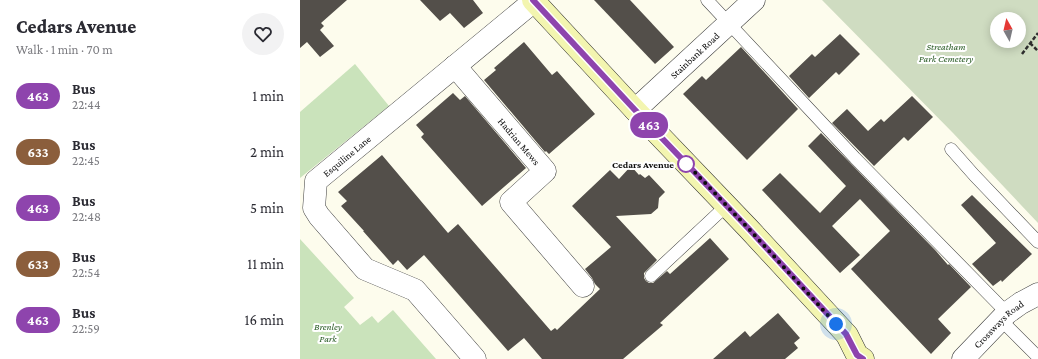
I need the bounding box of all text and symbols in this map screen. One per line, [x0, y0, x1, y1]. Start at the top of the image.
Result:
north arrow [990, 12, 1026, 48]
map controls [990, 12, 1026, 48]
button: heart [242, 13, 284, 55]
text: Cedars Avenue [16, 16, 136, 37]
street label: Stainbank Road [668, 30, 722, 81]
park label: Streatham Park Cemetery [919, 41, 973, 64]
text: Walk · 1 min · 70 m [16, 42, 113, 57]
text: Bus [72, 81, 95, 97]
text: 463 [27, 88, 49, 104]
text: 1 min [252, 88, 284, 104]
text: 22:44 [72, 97, 101, 112]
line badge: 463 [626, 112, 672, 138]
street label: Hadrian Mews [496, 116, 542, 167]
text: 463 [638, 117, 660, 133]
street label: Esquiline Lane [321, 133, 374, 179]
text: Bus [72, 137, 95, 153]
text: 633 [27, 144, 49, 160]
text: 2 min [250, 144, 284, 160]
text: 22:45 [72, 153, 100, 168]
marker: Cedars Avenue [677, 155, 695, 173]
place label: Cedars Avenue [612, 159, 674, 170]
text: Bus [72, 193, 95, 209]
text: 463 [27, 200, 49, 216]
text: 5 min [250, 200, 284, 216]
text: 22:48 [72, 209, 101, 224]
text: Bus [72, 249, 95, 265]
text: 633 [27, 256, 49, 272]
text: 11 min [247, 256, 284, 272]
text: 22:54 [72, 265, 100, 280]
street label: Crossways Road [972, 298, 1026, 350]
text: Bus [72, 305, 95, 321]
text: 463 [27, 312, 49, 328]
text: 16 min [245, 312, 284, 328]
your location [826, 314, 846, 334]
text: 22:59 [72, 321, 100, 336]
park label: Brenley Park [314, 321, 342, 344]

